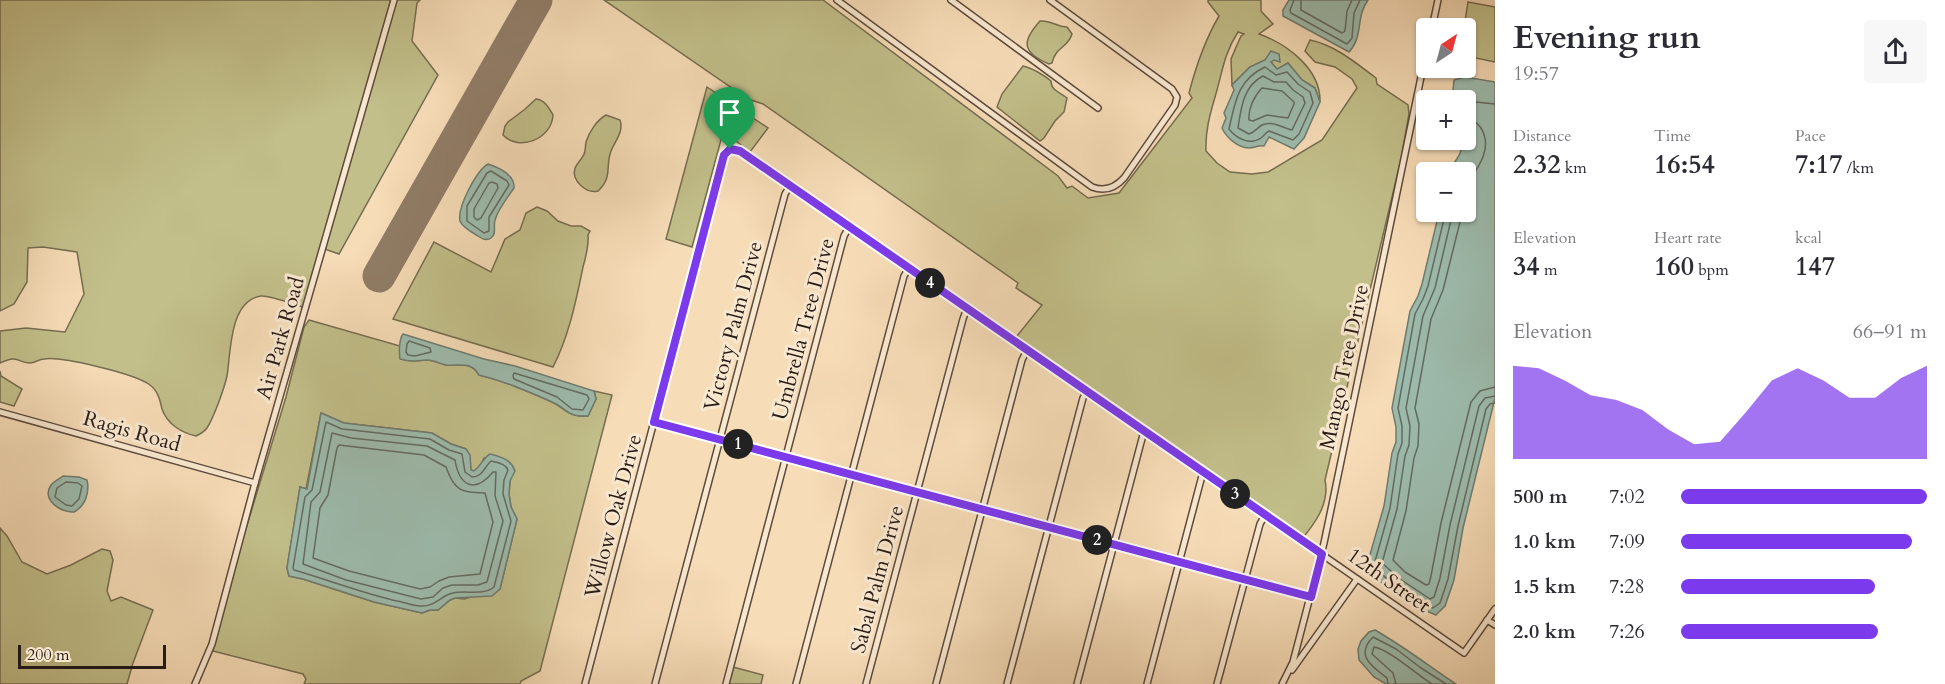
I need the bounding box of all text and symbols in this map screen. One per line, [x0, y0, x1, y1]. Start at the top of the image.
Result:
text: Evening run [1513, 15, 1701, 60]
north arrow [1416, 18, 1476, 78]
map controls [1416, 18, 1476, 222]
button: share [1864, 20, 1927, 83]
text: 19:57 [1513, 60, 1559, 87]
pin [704, 87, 755, 149]
button: + [1416, 90, 1476, 150]
icon: arrive [713, 96, 746, 129]
text: Distance [1513, 125, 1571, 147]
text: Time [1654, 125, 1691, 147]
text: Pace [1795, 125, 1826, 147]
text: 2.32 [1513, 147, 1561, 182]
text: 16:54 [1654, 147, 1715, 182]
text: 7:17 [1795, 147, 1843, 182]
text: km [1561, 157, 1587, 179]
text: /km [1843, 157, 1874, 179]
button: − [1416, 162, 1476, 222]
text: Elevation [1513, 227, 1577, 249]
text: Heart rate [1654, 227, 1722, 249]
text: kcal [1795, 227, 1822, 249]
street label: Umbrella Tree Drive [765, 235, 842, 423]
street label: Victory Palm Drive [697, 238, 770, 414]
text: 34 [1513, 249, 1540, 284]
text: 160 [1654, 249, 1694, 284]
text: 147 [1795, 249, 1835, 284]
text: m [1540, 259, 1557, 281]
text: bpm [1694, 259, 1729, 281]
pin: 4 [915, 268, 945, 298]
text: 4 [926, 272, 934, 294]
street label: Air Park Road [249, 273, 312, 403]
street label: Mango Tree Drive [1313, 282, 1376, 452]
text: Elevation [1513, 318, 1592, 345]
text: 66–91 m [1853, 318, 1927, 345]
street label: Ragis Road [80, 404, 184, 459]
pin: 1 [723, 429, 753, 459]
street label: Willow Oak Drive [577, 431, 649, 602]
text: 1 [734, 433, 742, 455]
pin: 3 [1220, 479, 1250, 509]
text: 3 [1231, 483, 1239, 505]
text: 500 m [1513, 483, 1568, 510]
text: 7:02 [1609, 483, 1645, 510]
street label: Sabal Palm Drive [844, 502, 911, 656]
pin: 2 [1082, 525, 1112, 555]
text: 1.0 km [1513, 528, 1576, 555]
text: 7:09 [1609, 528, 1645, 555]
text: 2 [1093, 529, 1101, 551]
street label: 12th Street [1341, 541, 1437, 620]
text: 1.5 km [1513, 573, 1576, 600]
text: 7:28 [1609, 573, 1645, 600]
text: 2.0 km [1513, 618, 1576, 645]
text: 7:26 [1609, 618, 1645, 645]
scale bar [18, 642, 166, 670]
text: 200 m [27, 644, 69, 666]

